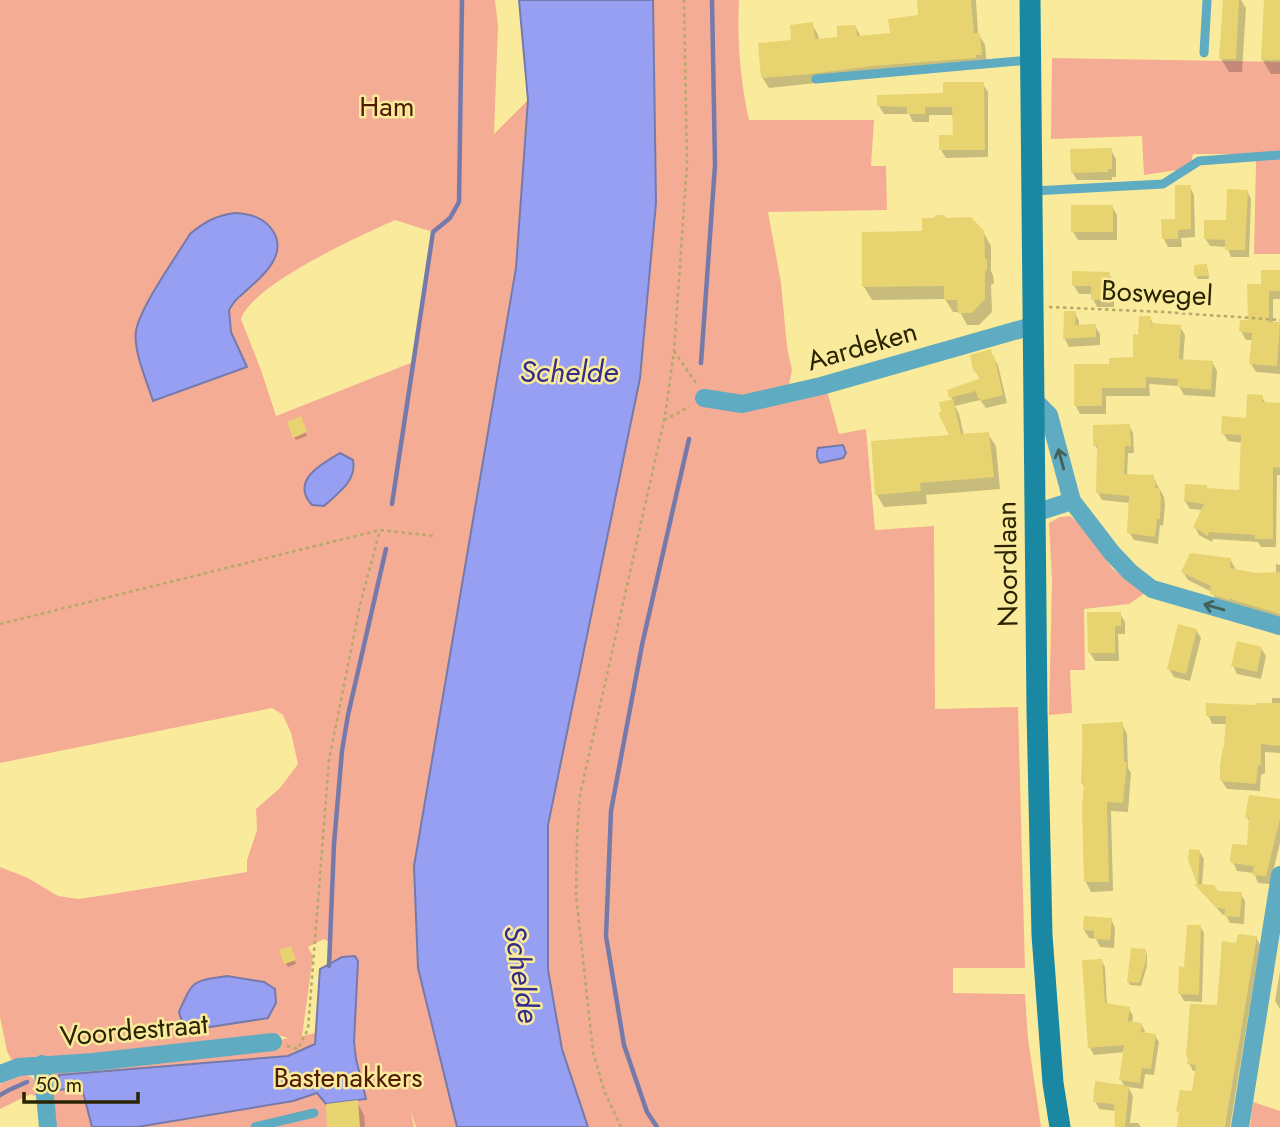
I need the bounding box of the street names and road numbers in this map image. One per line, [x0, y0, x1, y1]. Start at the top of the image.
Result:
street label: Boswegel [1100, 270, 1214, 316]
street label: Aardeken [802, 311, 922, 381]
street label: Noordlaan [985, 501, 1029, 627]
street label: Voordestraat [58, 1003, 210, 1057]

